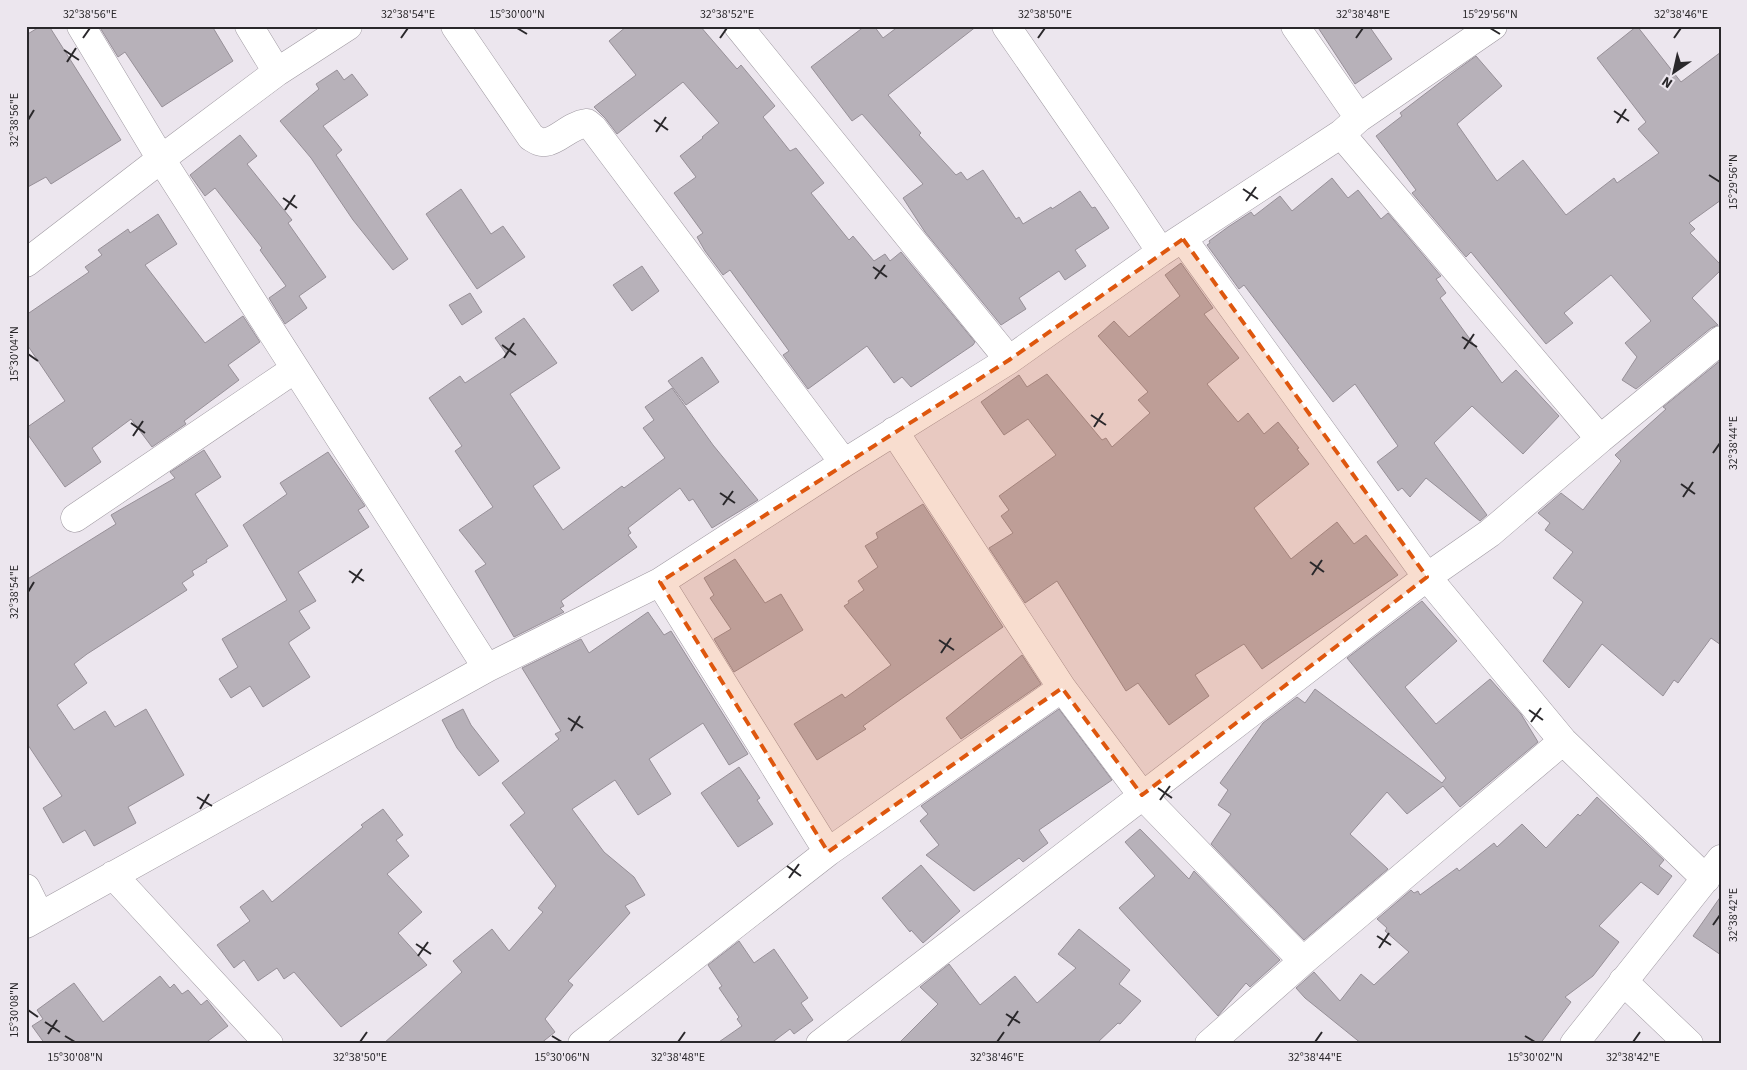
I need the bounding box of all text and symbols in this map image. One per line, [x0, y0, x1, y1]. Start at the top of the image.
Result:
text: 32°38'56"E [63, 6, 117, 23]
text: 32°38'54"E [381, 6, 435, 23]
text: 15°30'00"N [489, 6, 545, 23]
text: 32°38'52"E [700, 6, 754, 23]
text: 32°38'50"E [1018, 6, 1072, 23]
text: 32°38'48"E [1336, 6, 1390, 23]
text: 15°29'56"N [1462, 6, 1518, 23]
text: 32°38'46"E [1654, 6, 1708, 23]
north arrow [1650, 48, 1700, 98]
text: N [1658, 71, 1677, 93]
text: 32°38'56"E [6, 93, 23, 147]
text: 15°29'56"N [1725, 154, 1742, 210]
text: 15°30'04"N [6, 326, 23, 382]
text: 32°38'44"E [1725, 416, 1742, 470]
text: 32°38'54"E [6, 565, 23, 619]
text: 32°38'42"E [1725, 888, 1742, 942]
text: 15°30'08"N [6, 982, 23, 1038]
text: 15°30'08"N [47, 1049, 103, 1066]
text: 32°38'50"E [333, 1049, 387, 1066]
text: 15°30'06"N [534, 1049, 590, 1066]
text: 32°38'48"E [651, 1049, 705, 1066]
text: 32°38'46"E [970, 1049, 1024, 1066]
text: 32°38'44"E [1288, 1049, 1342, 1066]
text: 15°30'02"N [1507, 1049, 1563, 1066]
text: 32°38'42"E [1606, 1049, 1660, 1066]

